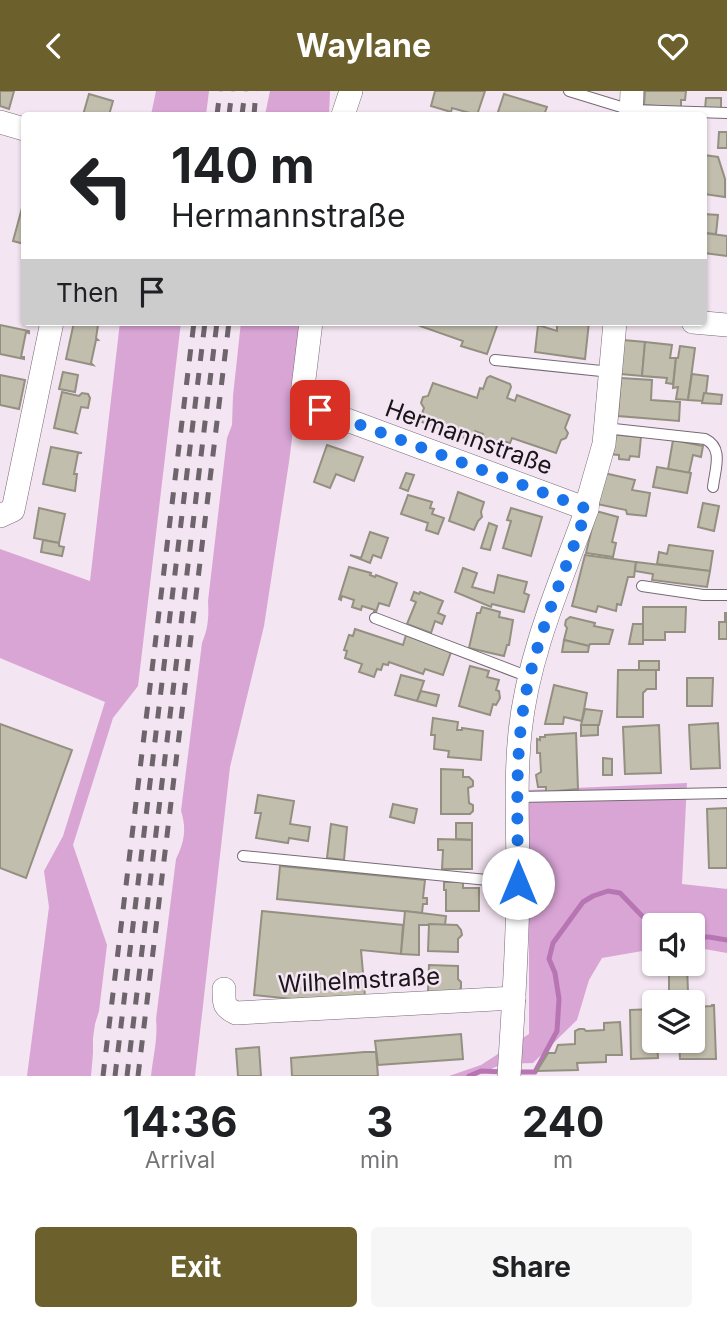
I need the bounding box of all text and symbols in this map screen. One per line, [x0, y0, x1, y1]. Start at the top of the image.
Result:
text: Waylane [296, 26, 431, 65]
icon: back [35, 27, 73, 65]
icon: heart [654, 27, 692, 65]
text: 140 m [171, 136, 315, 195]
icon: left [56, 140, 147, 231]
text: Hermannstraße [171, 196, 406, 235]
icon: arrive [133, 273, 171, 311]
text: Then [56, 277, 119, 308]
pin [290, 380, 350, 440]
icon: arrive [301, 391, 339, 429]
street label: Hermannstraße [381, 393, 557, 481]
position arrow [481, 846, 555, 920]
map controls [642, 913, 705, 1053]
button: sound [642, 913, 705, 976]
street label: Wilhelmstraße [277, 961, 441, 999]
button: layers [642, 990, 705, 1053]
text: 14:36 [123, 1096, 237, 1147]
text: 3 [366, 1096, 393, 1147]
text: 240 [522, 1096, 604, 1147]
text: Arrival [145, 1146, 215, 1174]
text: min [360, 1146, 399, 1174]
text: m [553, 1146, 573, 1174]
button: Exit [35, 1227, 357, 1307]
button: Share [371, 1227, 692, 1307]

